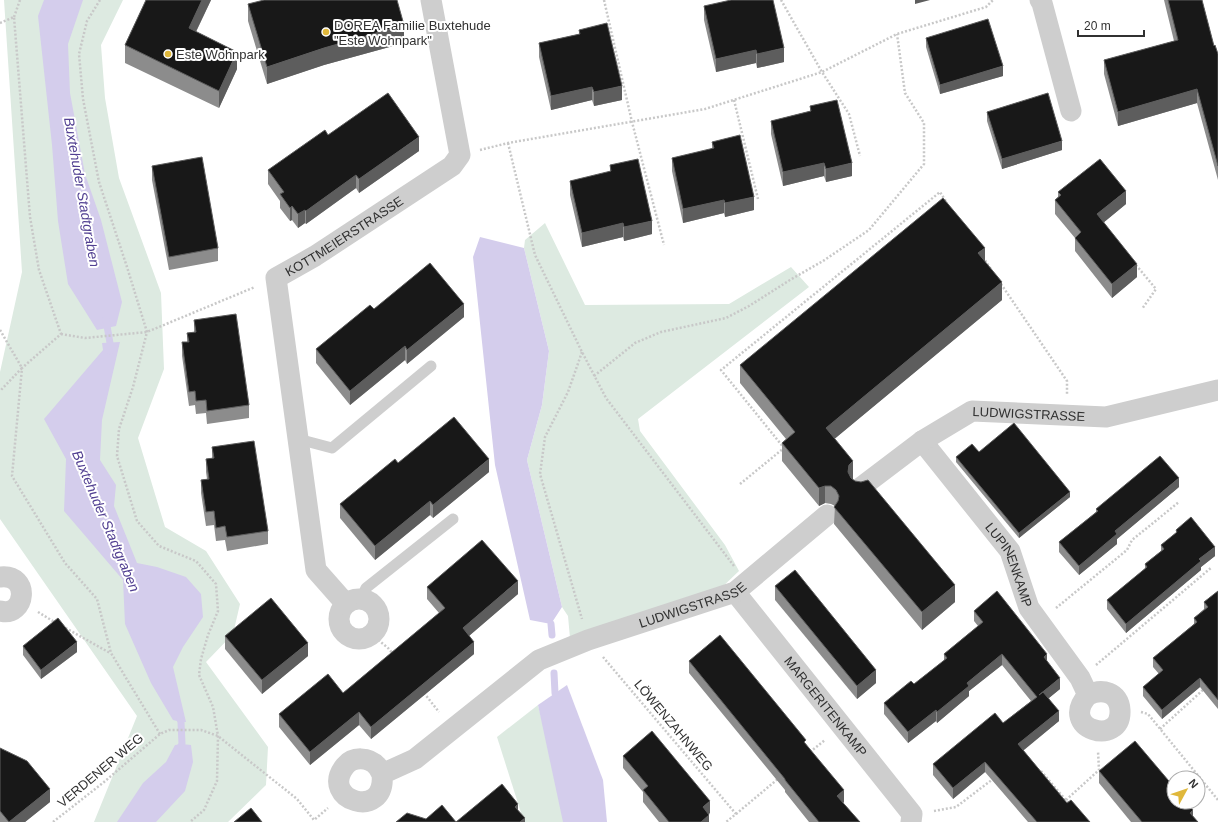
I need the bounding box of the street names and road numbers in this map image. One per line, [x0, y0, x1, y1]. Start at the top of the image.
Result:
street label: KOTTMEIERSTRASSE [283, 193, 406, 279]
street label: LUDWIGSTRASSE [972, 404, 1086, 424]
street label: LUPINENKAMP [982, 520, 1035, 609]
street label: LUDWIGSTRASSE [637, 579, 750, 631]
street label: MARGERITENKAMP [781, 653, 870, 759]
street label: LÖWENZAHNWEG [631, 677, 716, 774]
street label: VERDENER WEG [55, 730, 146, 810]

